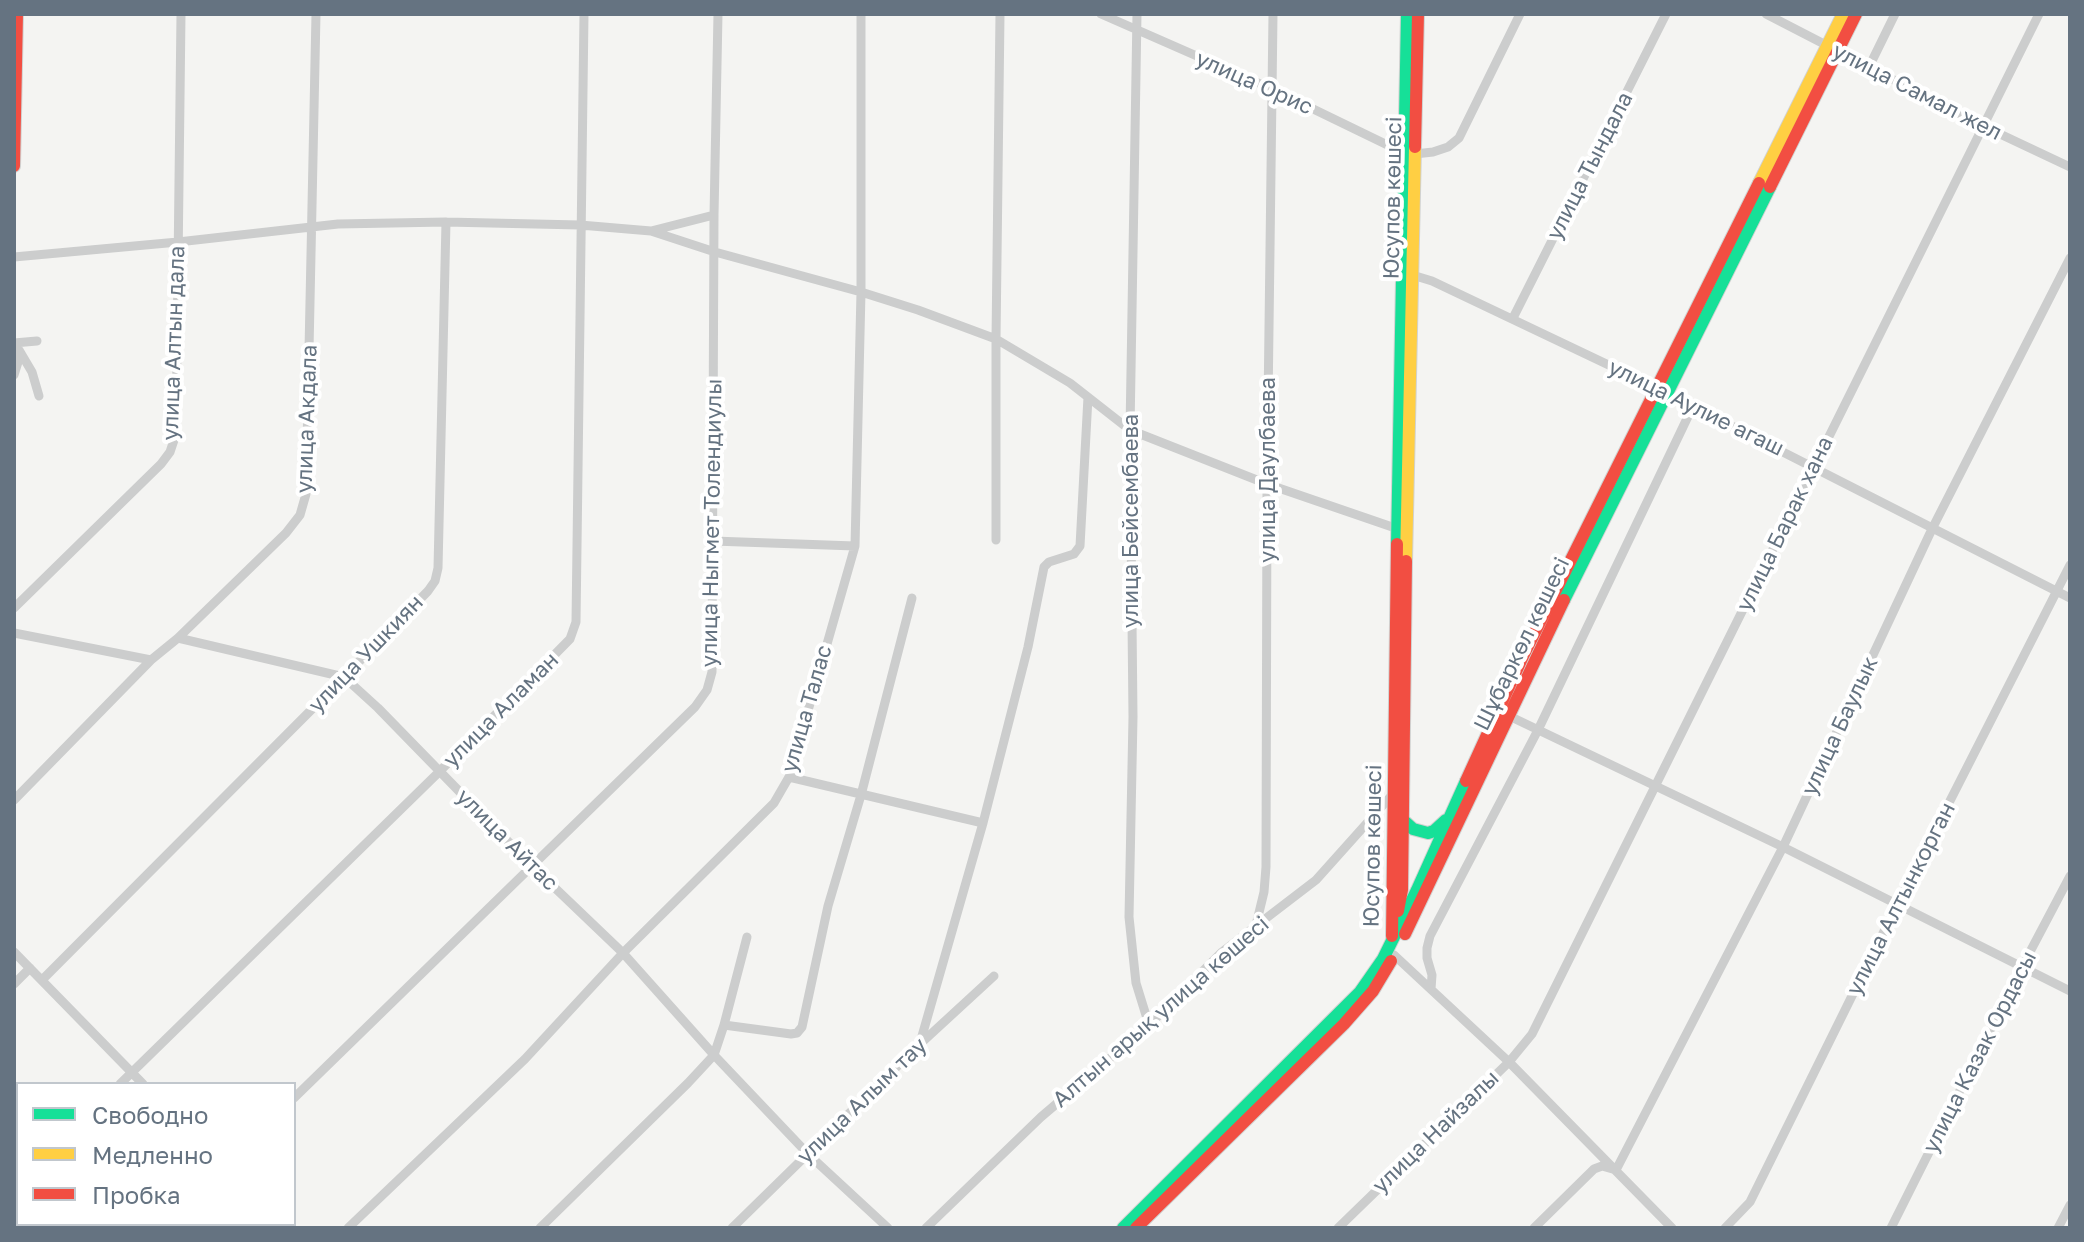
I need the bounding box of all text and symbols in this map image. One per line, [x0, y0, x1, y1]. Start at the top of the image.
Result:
street label: улица Самал жел [1828, 38, 2006, 146]
street label: улица Орис [1191, 45, 1317, 121]
street label: улица Тындала [1541, 88, 1639, 244]
street label: Юсупов көшесі [1378, 116, 1408, 280]
street label: улица Алтын дала [157, 245, 191, 441]
street label: улица Акдала [291, 344, 323, 494]
street label: улица Аулие агаш [1604, 354, 1788, 462]
street label: улица Даулбаева [1255, 377, 1281, 563]
street label: улица Ныгмет Толендиулы [696, 378, 728, 668]
street label: улица Бейсембаева [1118, 414, 1144, 628]
street label: улица Барак хана [1731, 432, 1839, 616]
street label: Шұбаркөл көшесі [1469, 553, 1575, 735]
street label: улица Ушкиян [303, 590, 429, 718]
street label: улица Талас [776, 642, 838, 776]
street label: улица Аламан [438, 647, 564, 773]
street label: улица Баулык [1796, 652, 1884, 800]
street label: Юсупов көшесі [1358, 764, 1388, 928]
street label: улица Айтас [451, 784, 563, 896]
street label: улица Алтынкорган [1841, 798, 1961, 1000]
street label: Алтын арық улица көшесі [1047, 911, 1275, 1113]
street label: улица Казак Ордасы [1918, 947, 2042, 1157]
street label: улица Алым тау [792, 1032, 932, 1170]
street label: улица Найзалы [1367, 1065, 1505, 1199]
legend [16, 1082, 296, 1226]
text: Свободно [92, 1100, 208, 1129]
text: Медленно [92, 1140, 213, 1169]
text: Пробка [92, 1180, 181, 1209]

